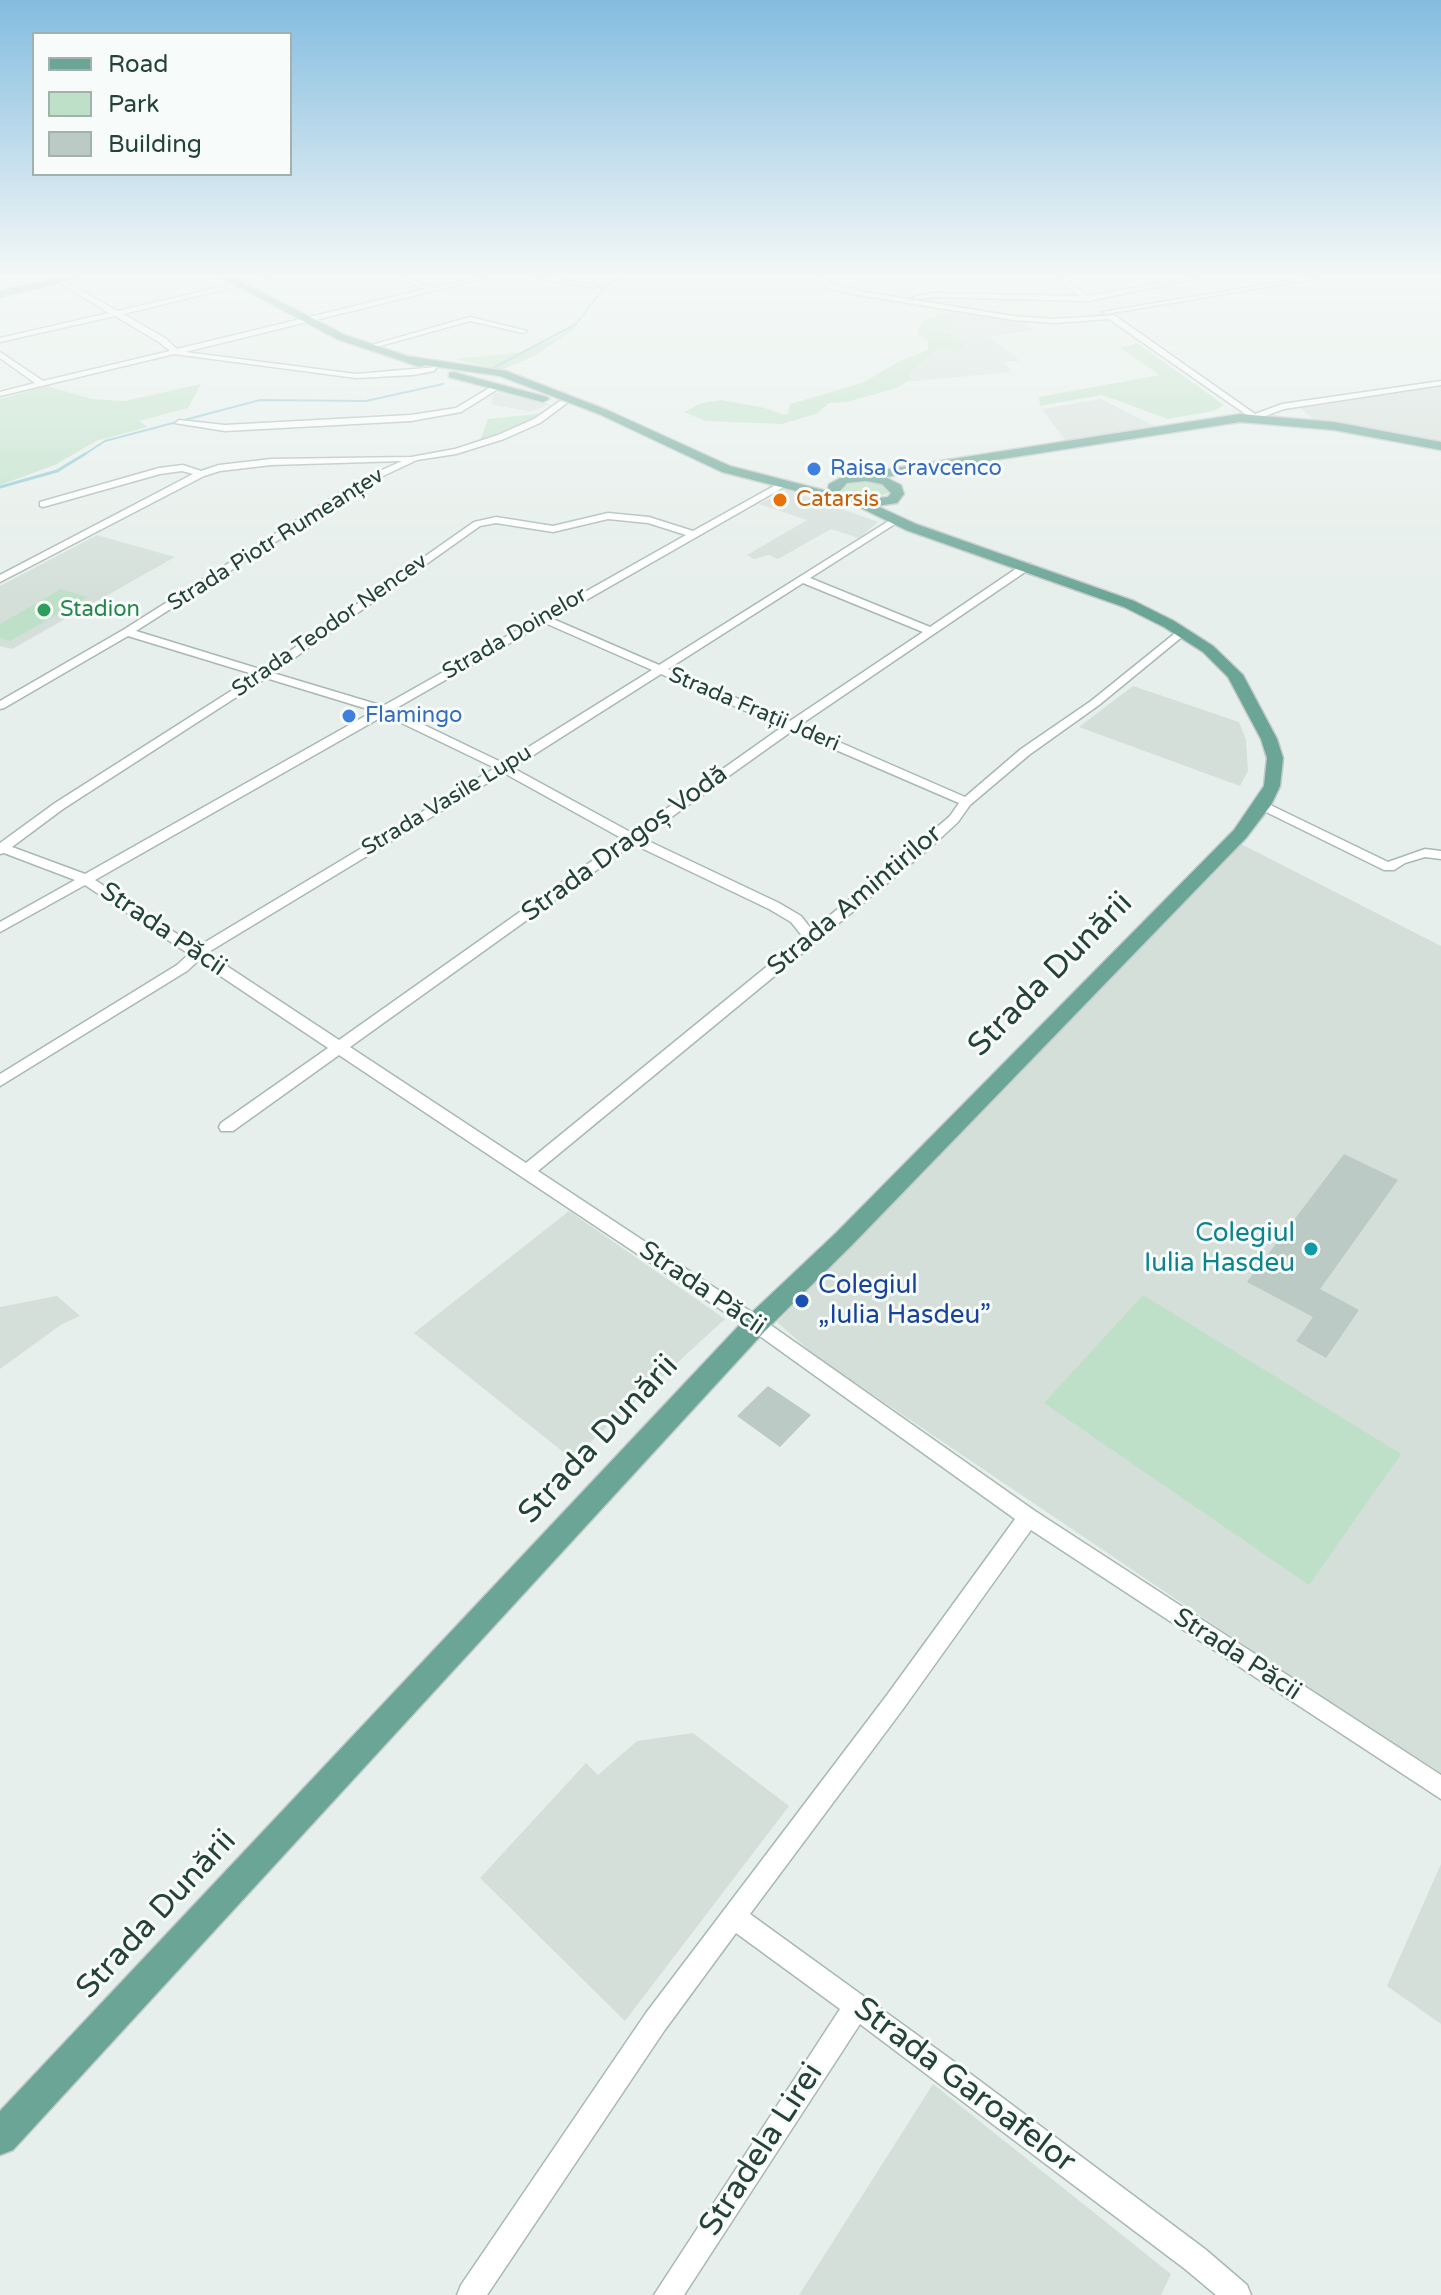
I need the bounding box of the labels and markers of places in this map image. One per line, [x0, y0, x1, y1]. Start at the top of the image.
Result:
place label: Raisa Cravcenco [830, 456, 1002, 482]
marker: Raisa Cravcenco [805, 460, 823, 478]
place label: Catarsis [796, 487, 879, 513]
marker: Catarsis [771, 491, 789, 509]
place label: Stadion [60, 597, 140, 623]
marker: Stadion [35, 601, 53, 619]
place label: Flamingo [365, 703, 462, 729]
marker: Flamingo [340, 707, 358, 725]
place label: Colegiul Iulia Hasdeu [1144, 1218, 1295, 1280]
marker: Colegiul Iulia Hasdeu [1302, 1240, 1320, 1258]
place label: Colegiul „Iulia Hasdeu” [818, 1270, 991, 1332]
marker: Colegiul „Iulia Hasdeu” [793, 1292, 811, 1310]

